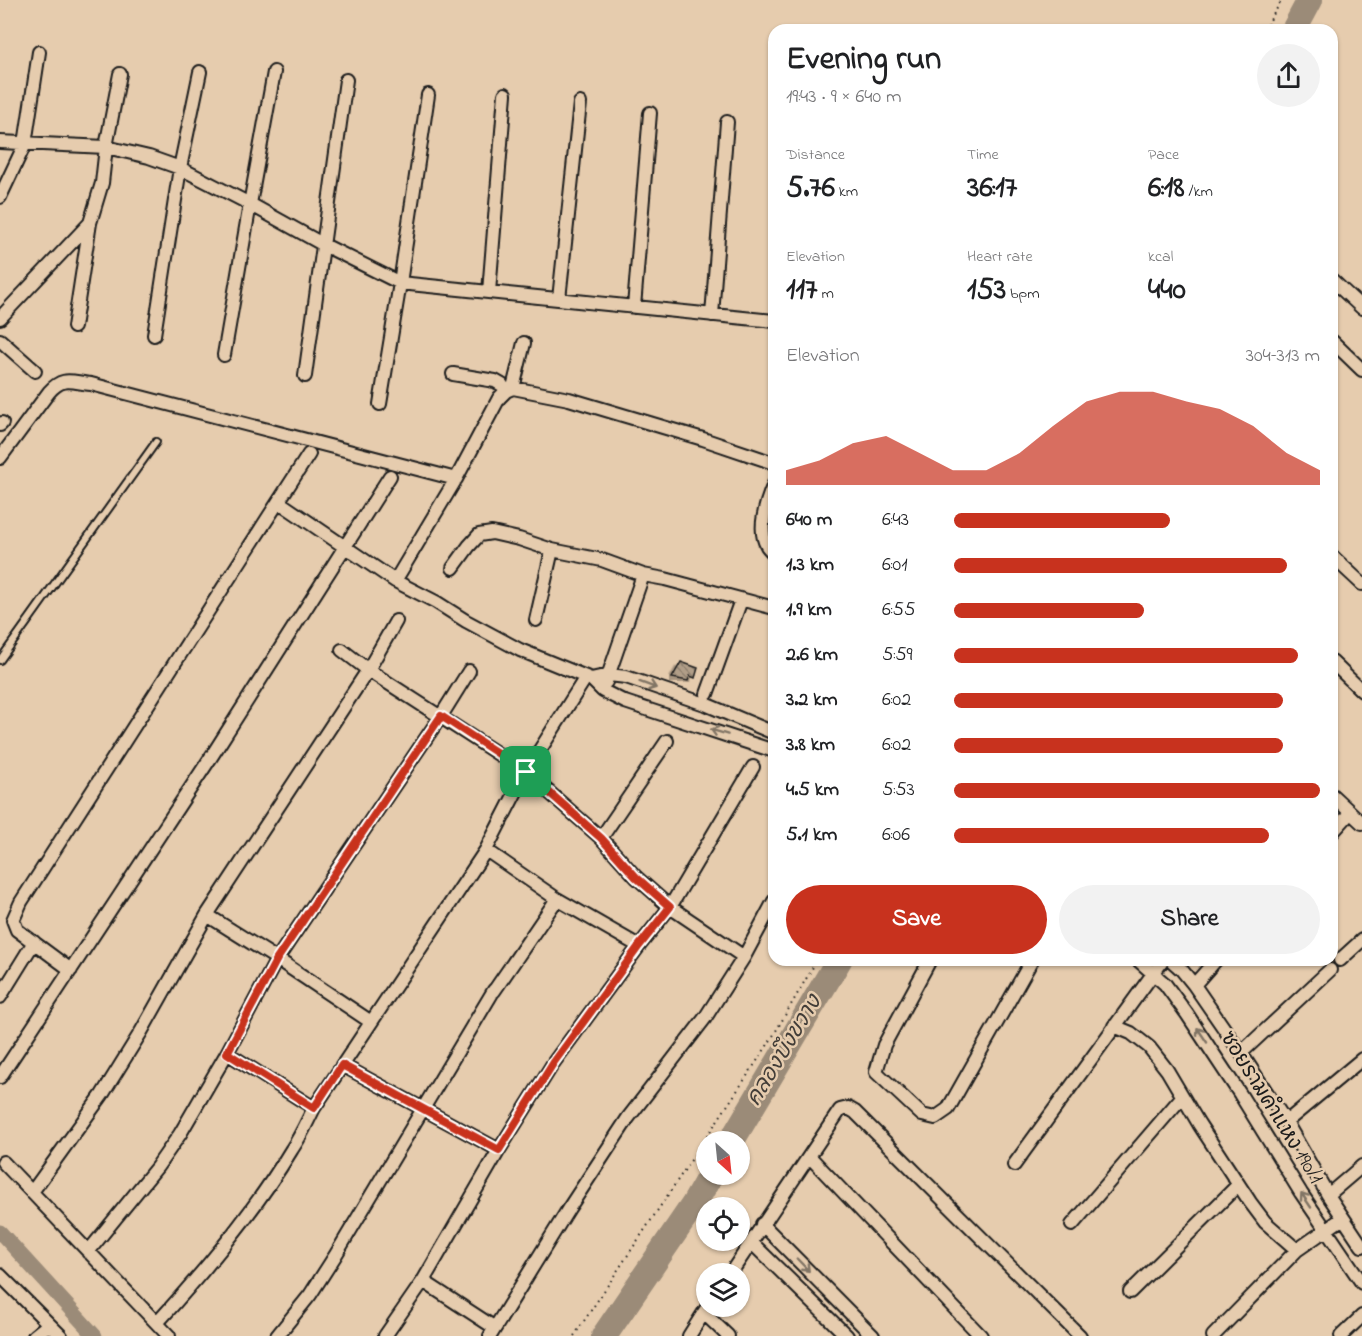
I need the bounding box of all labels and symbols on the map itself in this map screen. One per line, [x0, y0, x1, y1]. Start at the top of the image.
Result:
one-way arrow [638, 680, 657, 691]
one-way arrow [710, 726, 729, 737]
pin [500, 746, 551, 797]
water label: คลองบึงขวาง [739, 987, 832, 1112]
street label: ซอยรามคำแหง 190/1 [1212, 1026, 1330, 1190]
one-way arrow [1195, 1027, 1207, 1044]
north arrow [696, 1131, 750, 1185]
one-way arrow [1300, 1192, 1312, 1209]
one-way arrow [796, 1258, 811, 1273]

